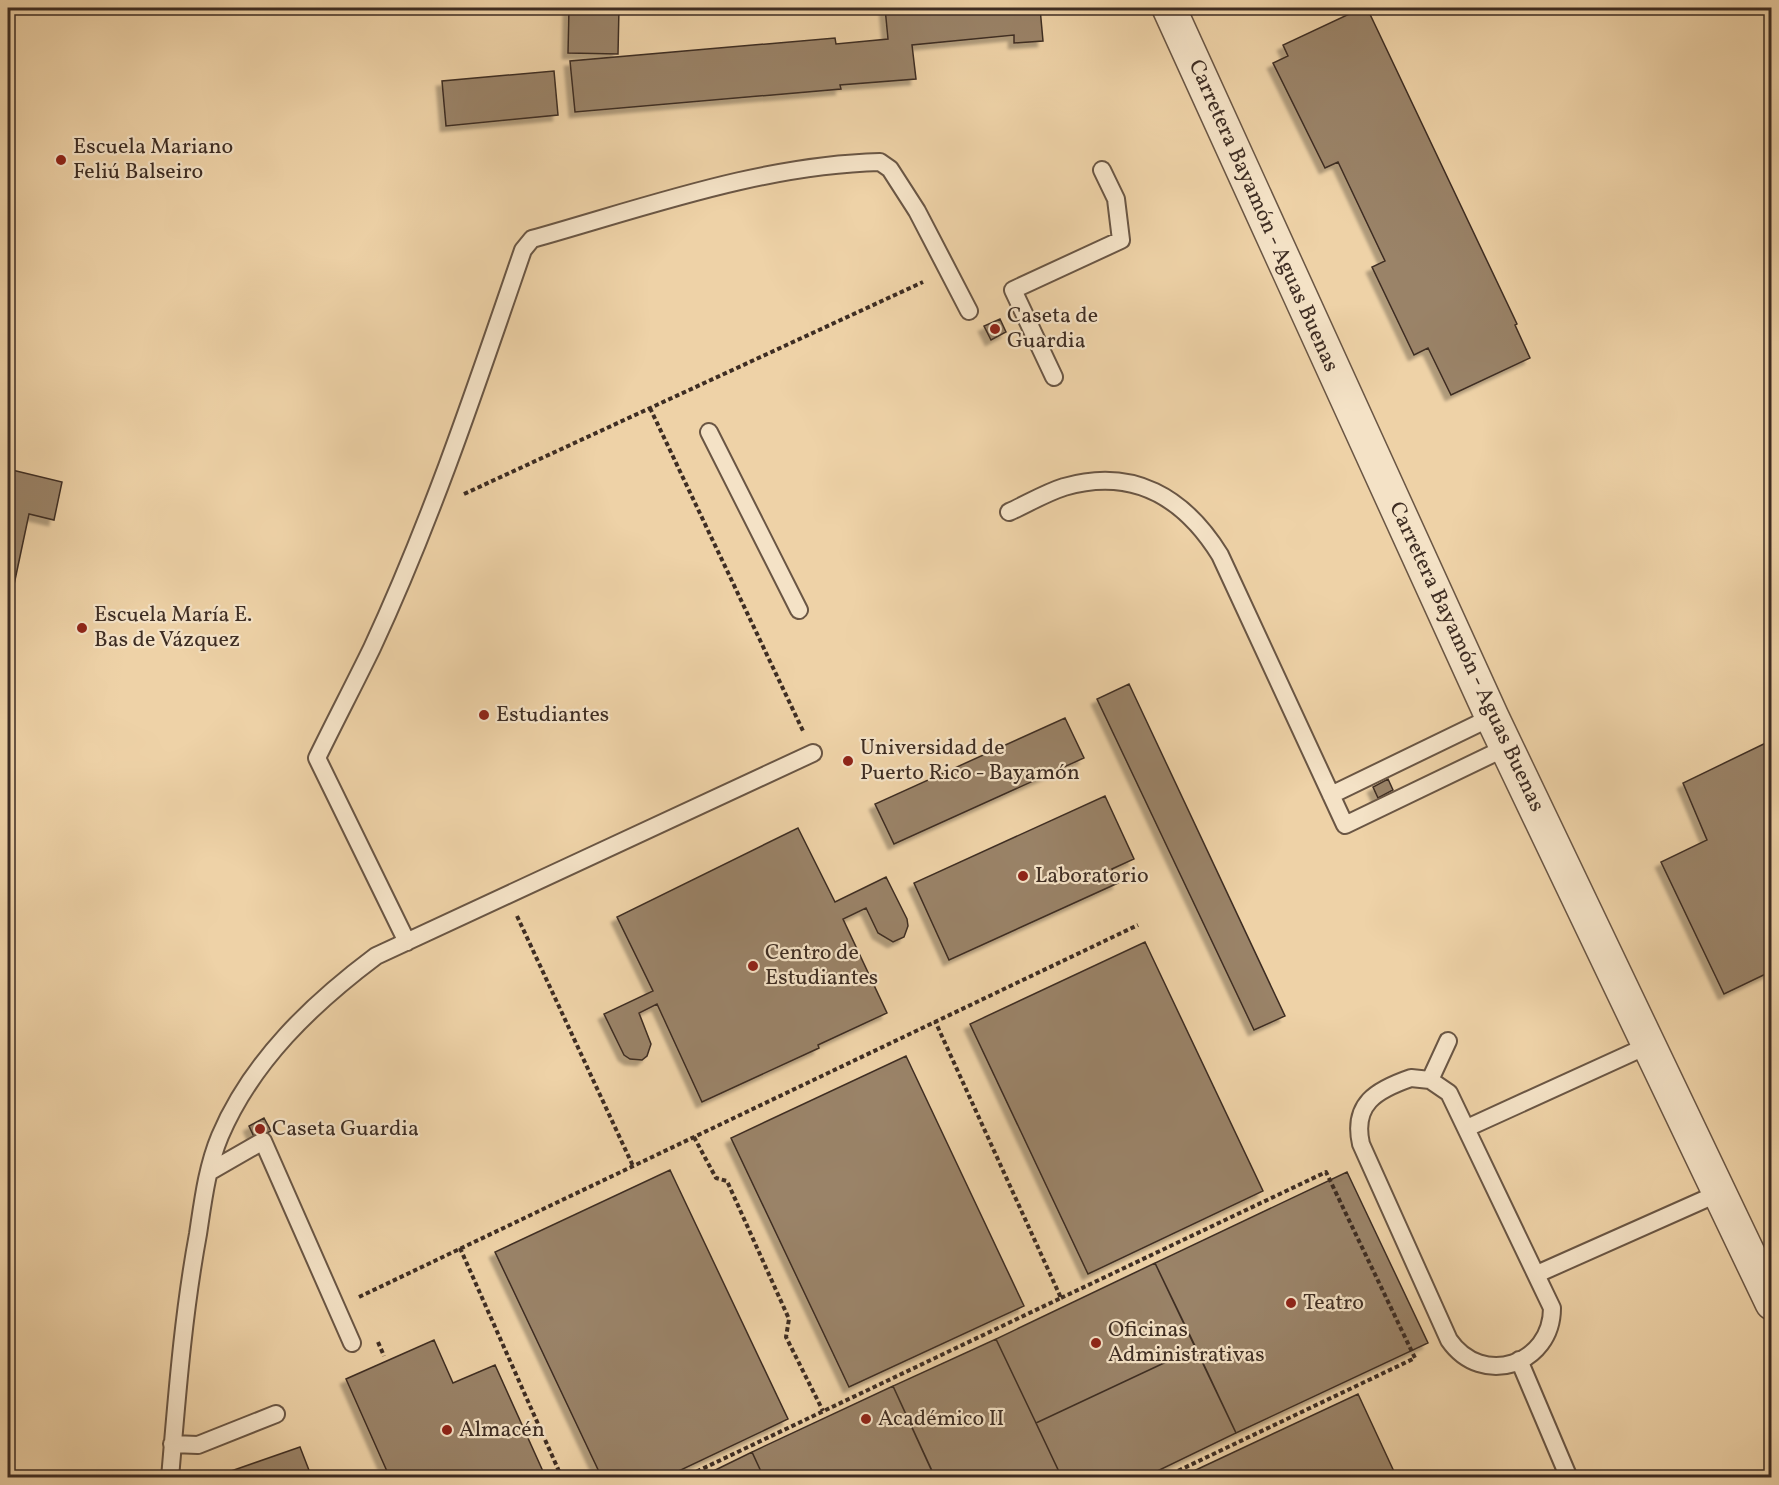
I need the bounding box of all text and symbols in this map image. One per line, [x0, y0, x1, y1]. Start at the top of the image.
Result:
street label: Carretera Bayamón - Aguas Buenas [1180, 55, 1346, 377]
place label: Escuela Mariano Feliú Balseiro [73, 132, 233, 188]
marker: Escuela Mariano Feliú Balseiro [54, 153, 68, 167]
place label: Caseta de Guardia [1007, 301, 1098, 357]
marker: Caseta de Guardia [988, 322, 1002, 336]
street label: Carretera Bayamón - Aguas Buenas [1380, 497, 1552, 817]
place label: Escuela María E. Bas de Vázquez [94, 600, 252, 656]
marker: Escuela María E. Bas de Vázquez [75, 621, 89, 635]
place label: Estudiantes [496, 700, 609, 731]
marker: Estudiantes [477, 708, 491, 722]
place label: Universidad de Puerto Rico - Bayamón [860, 733, 1080, 789]
marker: Universidad de Puerto Rico - Bayamón [841, 754, 855, 768]
place label: Laboratorio [1035, 861, 1149, 892]
marker: Laboratorio [1016, 869, 1030, 883]
place label: Centro de Estudiantes [765, 938, 878, 994]
marker: Centro de Estudiantes [746, 959, 760, 973]
place label: Caseta Guardia [272, 1114, 419, 1145]
marker: Caseta Guardia [253, 1122, 267, 1136]
place label: Teatro [1303, 1288, 1364, 1319]
marker: Teatro [1284, 1296, 1298, 1310]
place label: Oficinas Administrativas [1108, 1315, 1265, 1371]
marker: Oficinas Administrativas [1089, 1336, 1103, 1350]
place label: Académico II [878, 1404, 1004, 1435]
marker: Académico II [859, 1412, 873, 1426]
place label: Almacén [459, 1415, 545, 1446]
marker: Almacén [440, 1423, 454, 1437]

